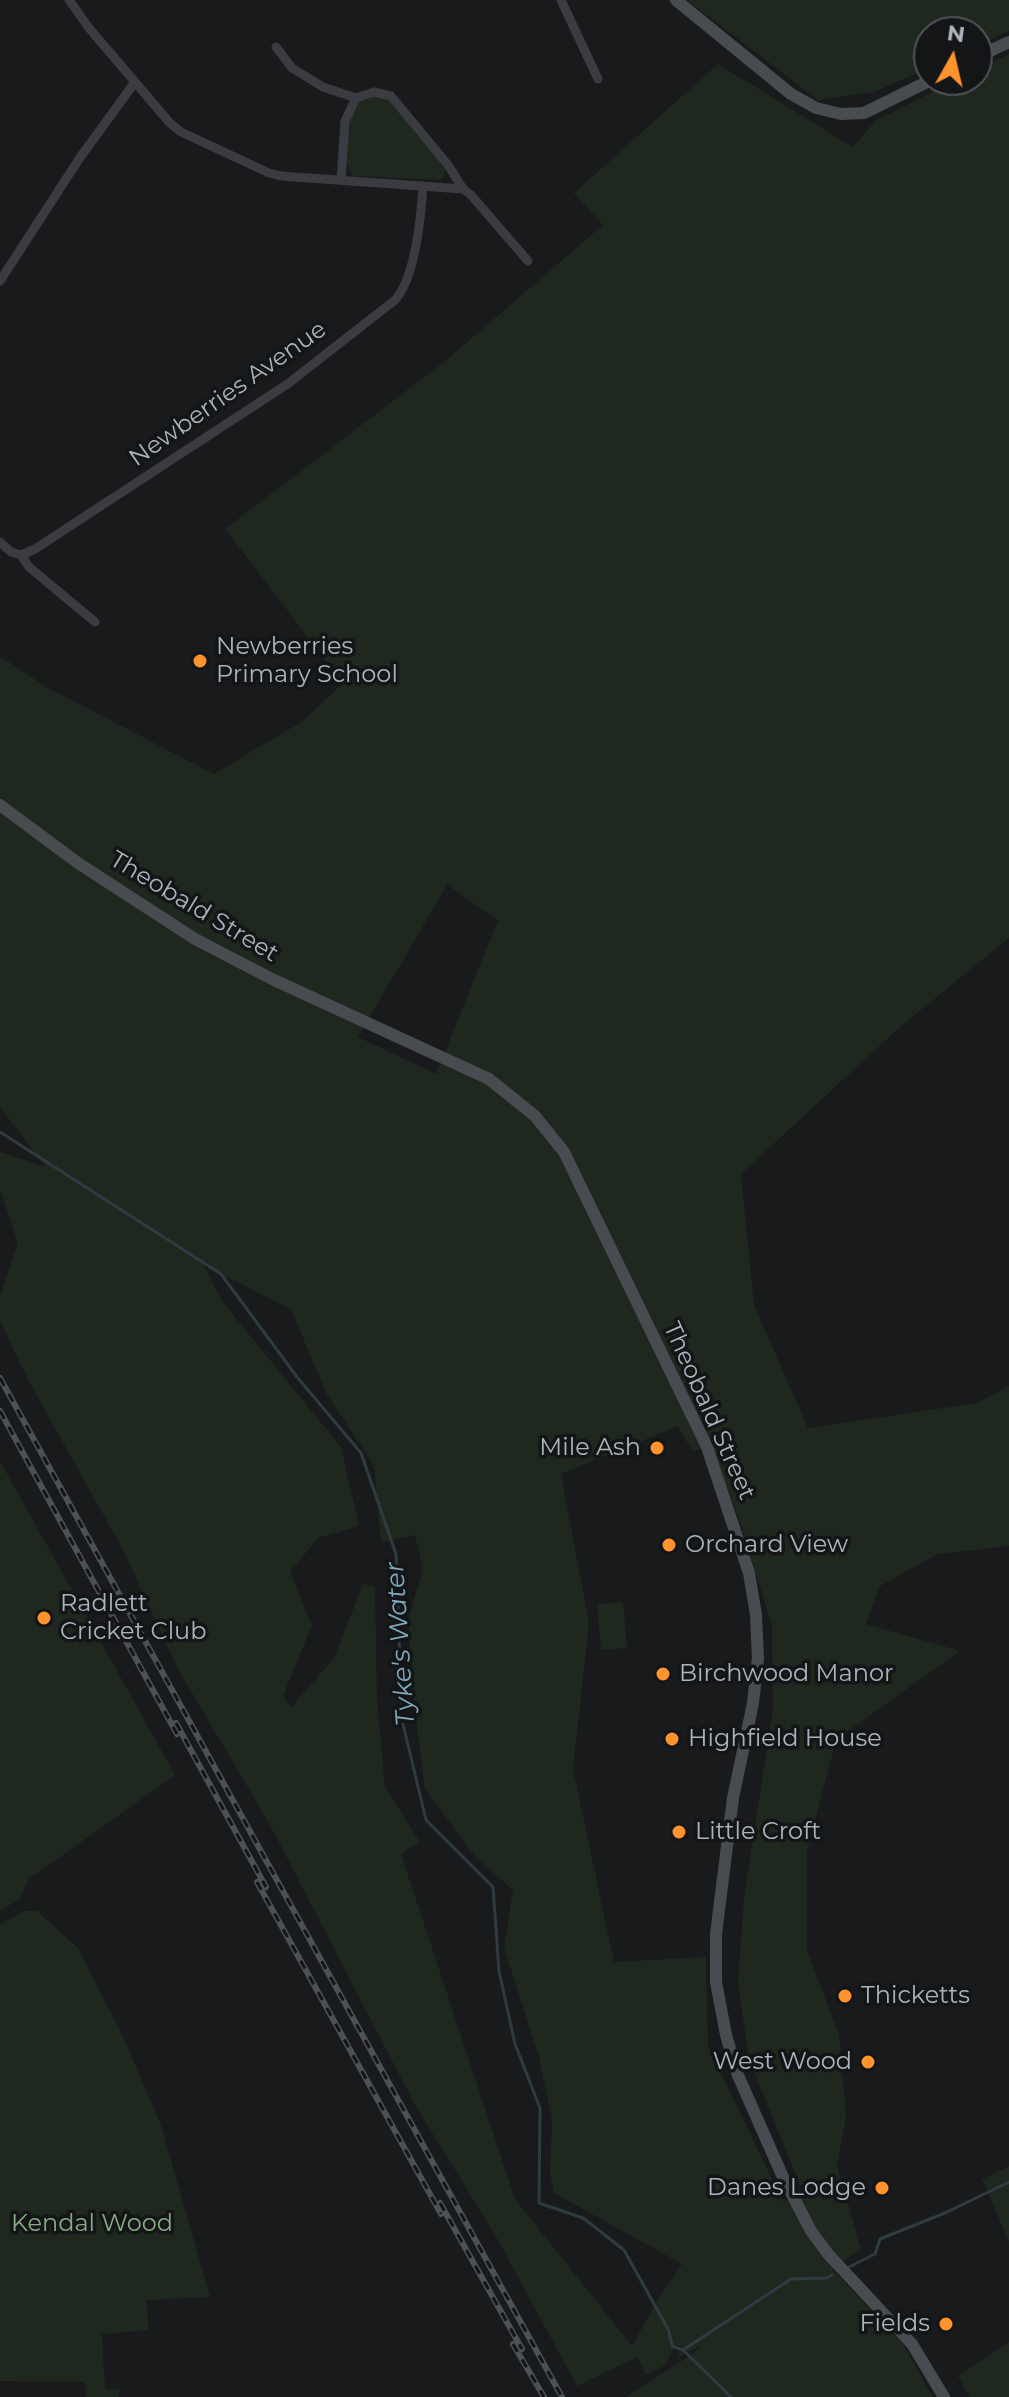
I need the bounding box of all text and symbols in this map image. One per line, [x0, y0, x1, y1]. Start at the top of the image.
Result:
north arrow [913, 16, 993, 96]
text: N [945, 19, 967, 48]
street label: Newberries Avenue [124, 315, 332, 473]
place label: Newberries Primary School [216, 633, 398, 689]
marker: Newberries Primary School [191, 652, 209, 670]
street label: Theobald Street [105, 845, 283, 969]
street label: Theobald Street [657, 1318, 761, 1504]
place label: Mile Ash [539, 1434, 641, 1462]
marker: Mile Ash [648, 1439, 666, 1457]
place label: Orchard View [685, 1531, 848, 1559]
marker: Orchard View [660, 1536, 678, 1554]
water label: Tyke's Water [380, 1561, 422, 1727]
place label: Radlett Cricket Club [60, 1590, 206, 1646]
marker: Radlett Cricket Club [35, 1609, 53, 1627]
place label: Birchwood Manor [679, 1660, 894, 1688]
marker: Birchwood Manor [654, 1665, 672, 1683]
place label: Highfield House [688, 1725, 882, 1753]
marker: Highfield House [663, 1730, 681, 1748]
place label: Little Croft [695, 1818, 821, 1846]
marker: Little Croft [670, 1823, 688, 1841]
place label: Thicketts [861, 1982, 970, 2010]
marker: Thicketts [836, 1987, 854, 2005]
place label: West Wood [713, 2048, 852, 2076]
marker: West Wood [859, 2053, 877, 2071]
place label: Danes Lodge [707, 2174, 866, 2202]
marker: Danes Lodge [873, 2179, 891, 2197]
park label: Kendal Wood [11, 2210, 173, 2238]
place label: Fields [859, 2310, 930, 2338]
marker: Fields [937, 2315, 955, 2333]

